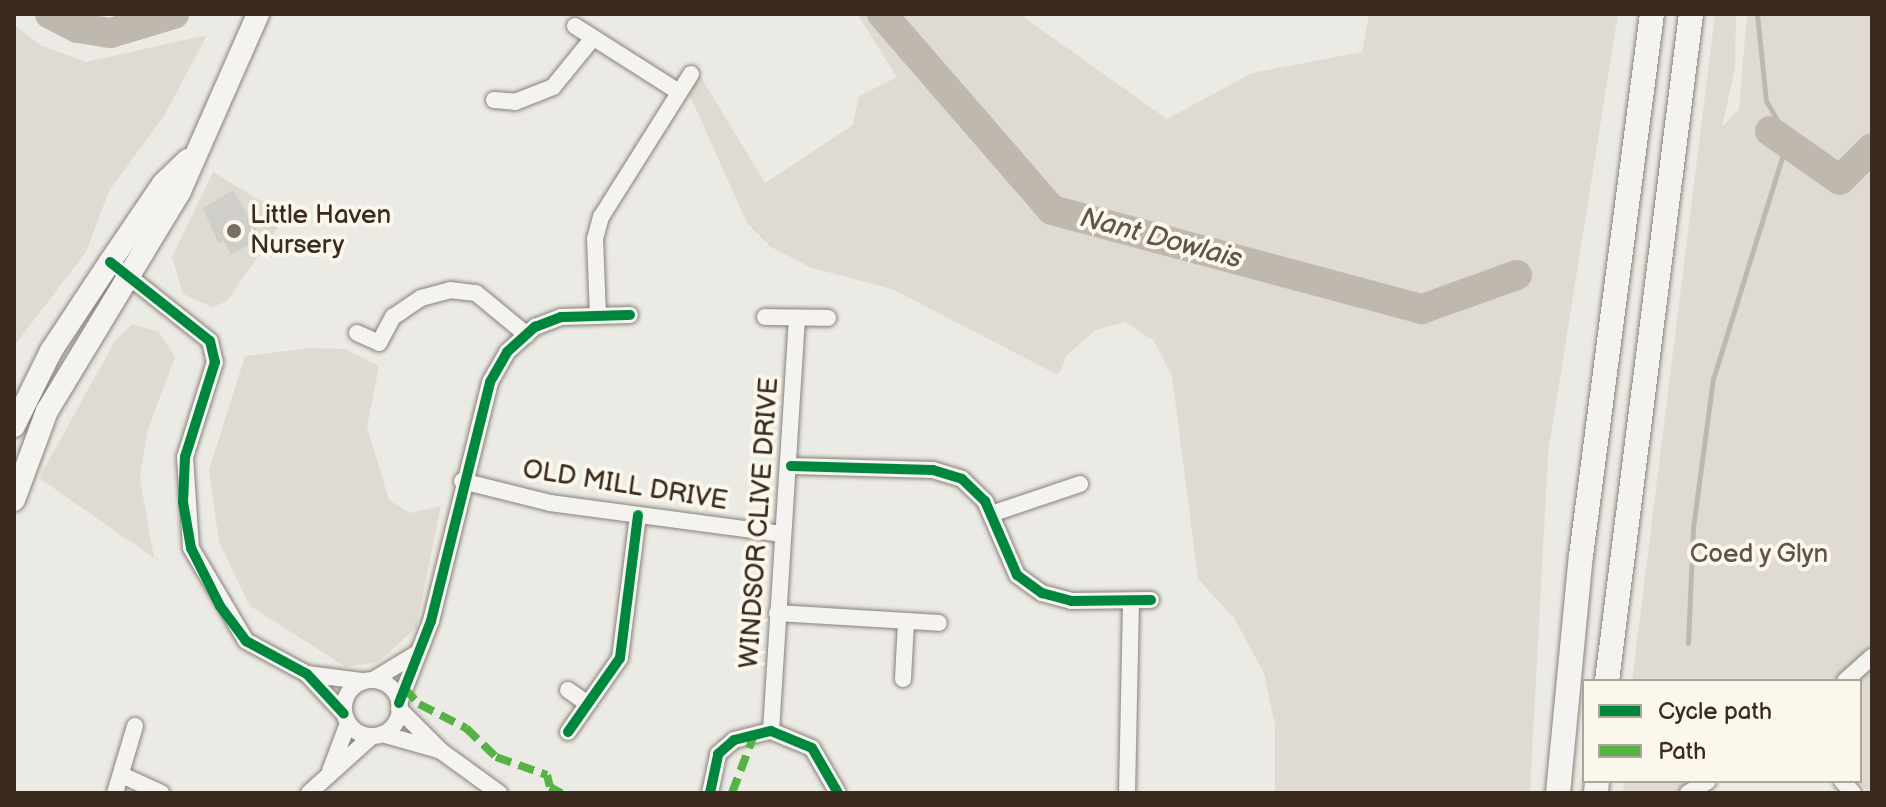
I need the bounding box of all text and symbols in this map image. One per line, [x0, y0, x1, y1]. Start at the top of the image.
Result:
place label: Little Haven Nursery [250, 200, 391, 262]
water label: Nant Dowlais [1076, 201, 1246, 277]
marker: Little Haven Nursery [225, 222, 243, 240]
street label: WINDSOR CLIVE DRIVE [734, 376, 786, 670]
street label: OLD MILL DRIVE [520, 454, 730, 518]
park label: Coed y Glyn [1688, 539, 1830, 571]
legend [1582, 679, 1862, 783]
text: Cycle path [1658, 697, 1772, 726]
text: Path [1658, 737, 1706, 766]

